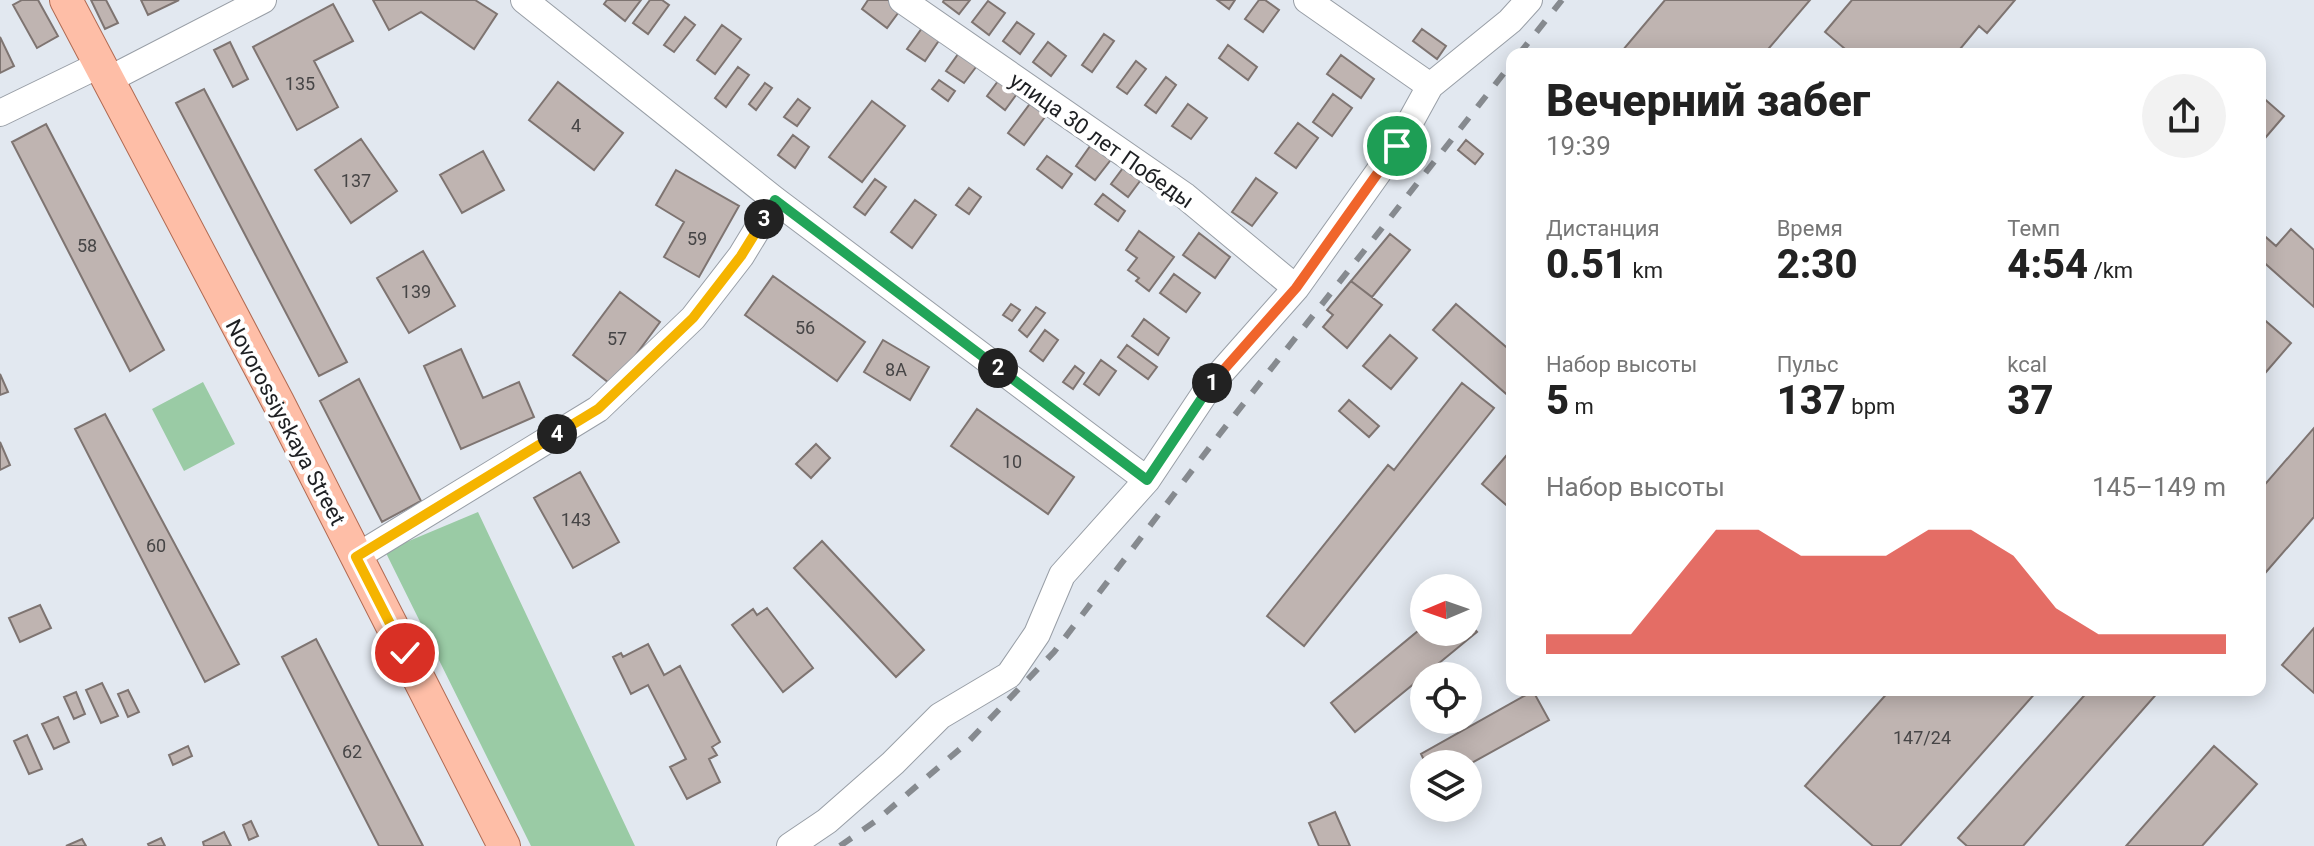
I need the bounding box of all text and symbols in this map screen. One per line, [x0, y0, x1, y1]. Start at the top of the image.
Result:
street label: улица 30 лет Победы [1005, 67, 1198, 213]
house number: 135 [285, 73, 315, 94]
button: share [2142, 74, 2226, 158]
text: Вечерний забег [1546, 75, 1870, 127]
pin [1363, 112, 1431, 180]
house number: 4 [571, 115, 581, 136]
icon: arrive [1375, 124, 1419, 168]
text: 19:39 [1546, 131, 1611, 161]
house number: 137 [341, 170, 371, 191]
pin: 3 [744, 199, 784, 239]
text: 3 [758, 206, 770, 231]
text: Дистанция [1546, 216, 1660, 241]
text: Время [1777, 216, 1843, 241]
text: Темп [2007, 216, 2060, 241]
house number: 59 [687, 228, 707, 249]
house number: 58 [77, 235, 97, 256]
text: 0.51 [1546, 241, 1627, 288]
text: 2:30 [1777, 241, 1858, 288]
text: 4:54 [2007, 241, 2088, 288]
text: km [1627, 258, 1663, 283]
text: /km [2088, 258, 2133, 283]
house number: 139 [401, 281, 431, 302]
street label: Novorossiyskaya Street [221, 315, 350, 529]
house number: 56 [795, 317, 815, 338]
house number: 57 [607, 328, 627, 349]
pin: 2 [978, 348, 1018, 388]
text: Набор высоты [1546, 352, 1697, 377]
text: Пульс [1777, 352, 1839, 377]
text: kcal [2007, 352, 2047, 377]
text: 2 [992, 355, 1004, 380]
house number: 8А [885, 359, 907, 380]
pin: 1 [1192, 363, 1232, 403]
text: 1 [1206, 370, 1218, 395]
text: 5 [1546, 377, 1569, 424]
text: 137 [1777, 377, 1846, 424]
text: 37 [2007, 377, 2053, 424]
text: m [1569, 394, 1594, 419]
text: bpm [1846, 394, 1895, 419]
pin: 4 [537, 414, 577, 454]
text: 4 [551, 421, 563, 446]
house number: 10 [1002, 451, 1022, 472]
text: Набор высоты [1546, 472, 1725, 502]
text: 145–149 m [2092, 472, 2226, 502]
house number: 143 [561, 509, 591, 530]
house number: 60 [146, 535, 166, 556]
north arrow [1410, 574, 1482, 646]
map controls [1410, 574, 1482, 822]
pin [371, 619, 439, 687]
icon: check [383, 631, 427, 675]
button: locate [1410, 662, 1482, 734]
house number: 147/24 [1893, 727, 1951, 748]
house number: 62 [342, 741, 362, 762]
button: layers [1410, 750, 1482, 822]

